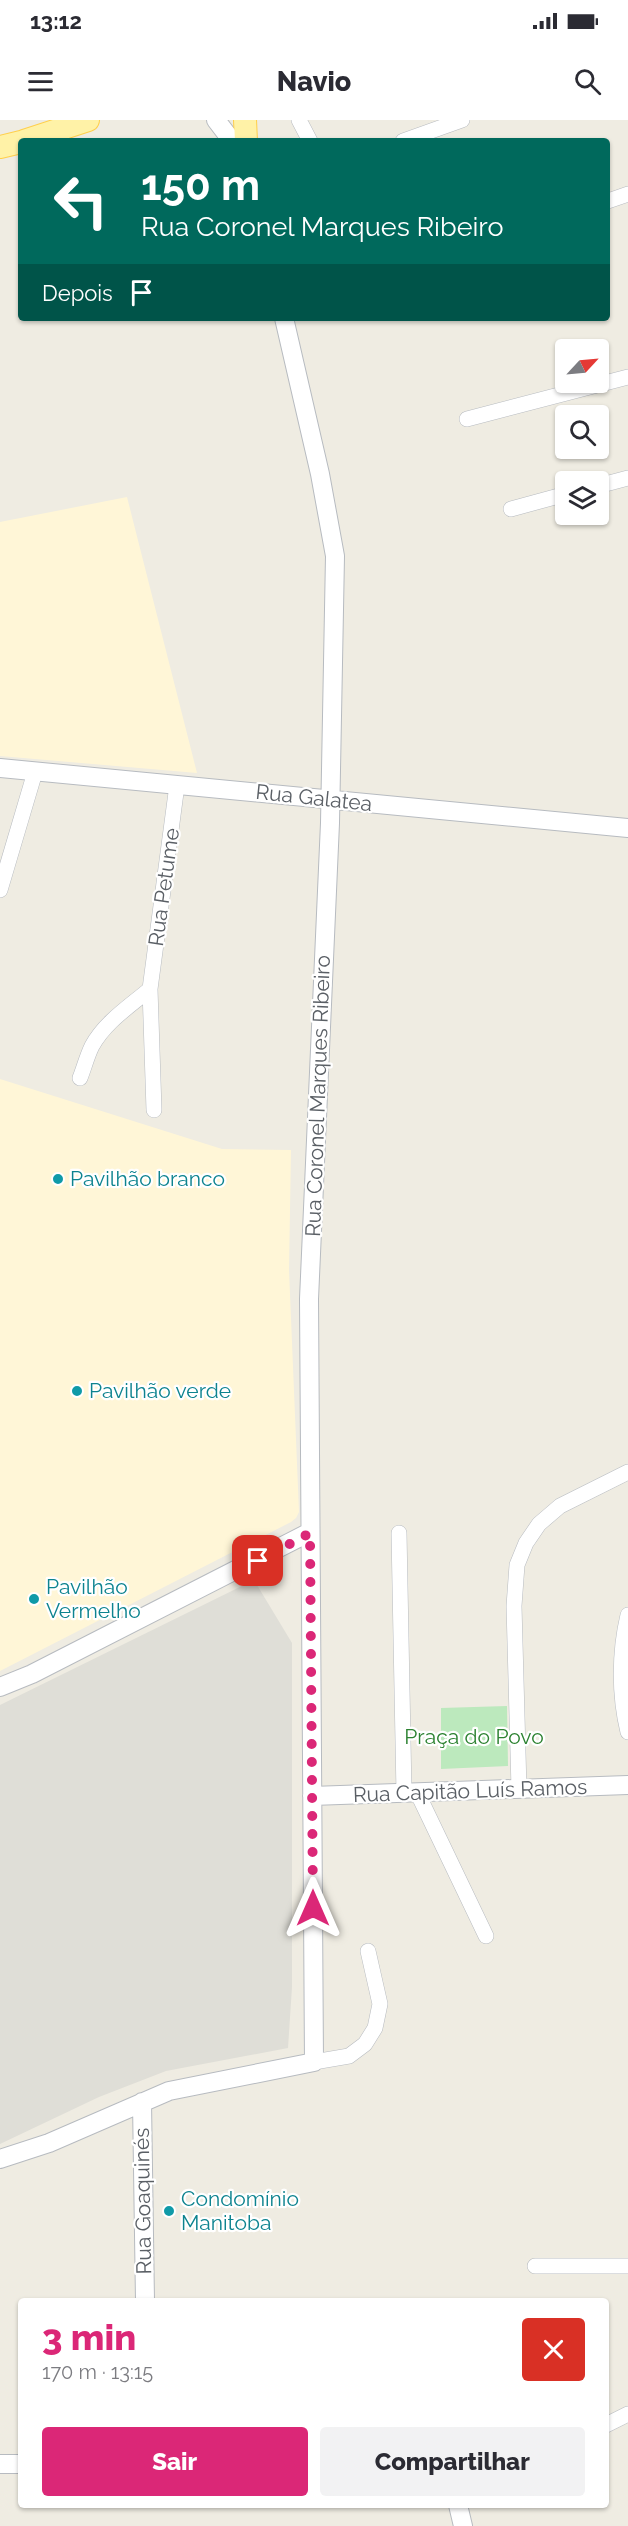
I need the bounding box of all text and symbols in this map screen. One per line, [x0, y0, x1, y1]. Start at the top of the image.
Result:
text: 13:12 [30, 8, 82, 34]
icon: menu [24, 65, 57, 98]
icon: search [571, 65, 604, 98]
text: Navio [277, 66, 351, 97]
text: 150 m [141, 161, 260, 210]
icon: left [42, 162, 120, 240]
text: Rua Coronel Marques Ribeiro [141, 211, 503, 242]
icon: arrive [125, 276, 158, 309]
text: Depois [42, 280, 113, 306]
north arrow [555, 339, 609, 393]
map controls [555, 339, 609, 525]
button: search [555, 405, 609, 459]
button: layers [555, 471, 609, 525]
street label: Rua Galatea [255, 779, 374, 816]
street label: Rua Petume [143, 826, 184, 948]
street label: Rua Coronel Marques Ribeiro [300, 955, 335, 1237]
place label: Pavilhão branco [70, 1166, 225, 1191]
marker: Pavilhão branco [51, 1172, 65, 1186]
place label: Pavilhão verde [89, 1378, 231, 1403]
marker: Pavilhão verde [70, 1384, 84, 1398]
pin [232, 1535, 283, 1586]
icon: arrive [241, 1544, 274, 1577]
place label: Pavilhão Vermelho [46, 1574, 141, 1623]
marker: Pavilhão Vermelho [27, 1592, 41, 1606]
park label: Praça do Povo [404, 1724, 544, 1749]
street label: Rua Capitão Luís Ramos [353, 1774, 587, 1807]
position arrow [281, 1876, 345, 1940]
street label: Rua Goaquinés [129, 2128, 156, 2274]
place label: Condomínio Manitoba [181, 2186, 299, 2235]
marker: Condomínio Manitoba [162, 2204, 176, 2218]
text: 3 min [42, 2316, 136, 2358]
button: close [522, 2318, 585, 2381]
text: 170 m · 13:15 [42, 2360, 153, 2384]
button: Sair [42, 2427, 308, 2496]
button: Compartilhar [320, 2427, 585, 2496]

